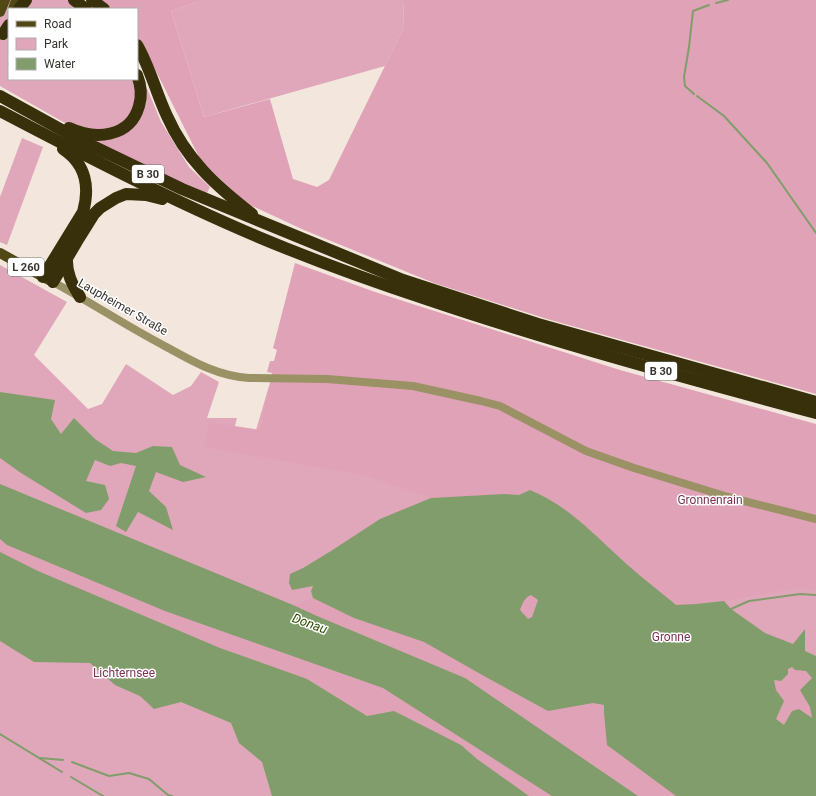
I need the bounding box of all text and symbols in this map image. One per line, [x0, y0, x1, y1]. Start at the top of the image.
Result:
legend [8, 8, 138, 80]
text: Road [44, 17, 72, 31]
text: Park [44, 37, 69, 51]
text: Water [44, 57, 75, 71]
road number: B 30 [132, 165, 164, 183]
road number: L 260 [8, 258, 44, 276]
street label: Laupheimer Straße [76, 276, 170, 338]
road number: B 30 [645, 362, 677, 380]
park label: Gronnenrain [677, 493, 743, 507]
water label: Donau [290, 610, 329, 637]
park label: Gronne [652, 630, 690, 644]
park label: Lichternsee [93, 666, 155, 680]

